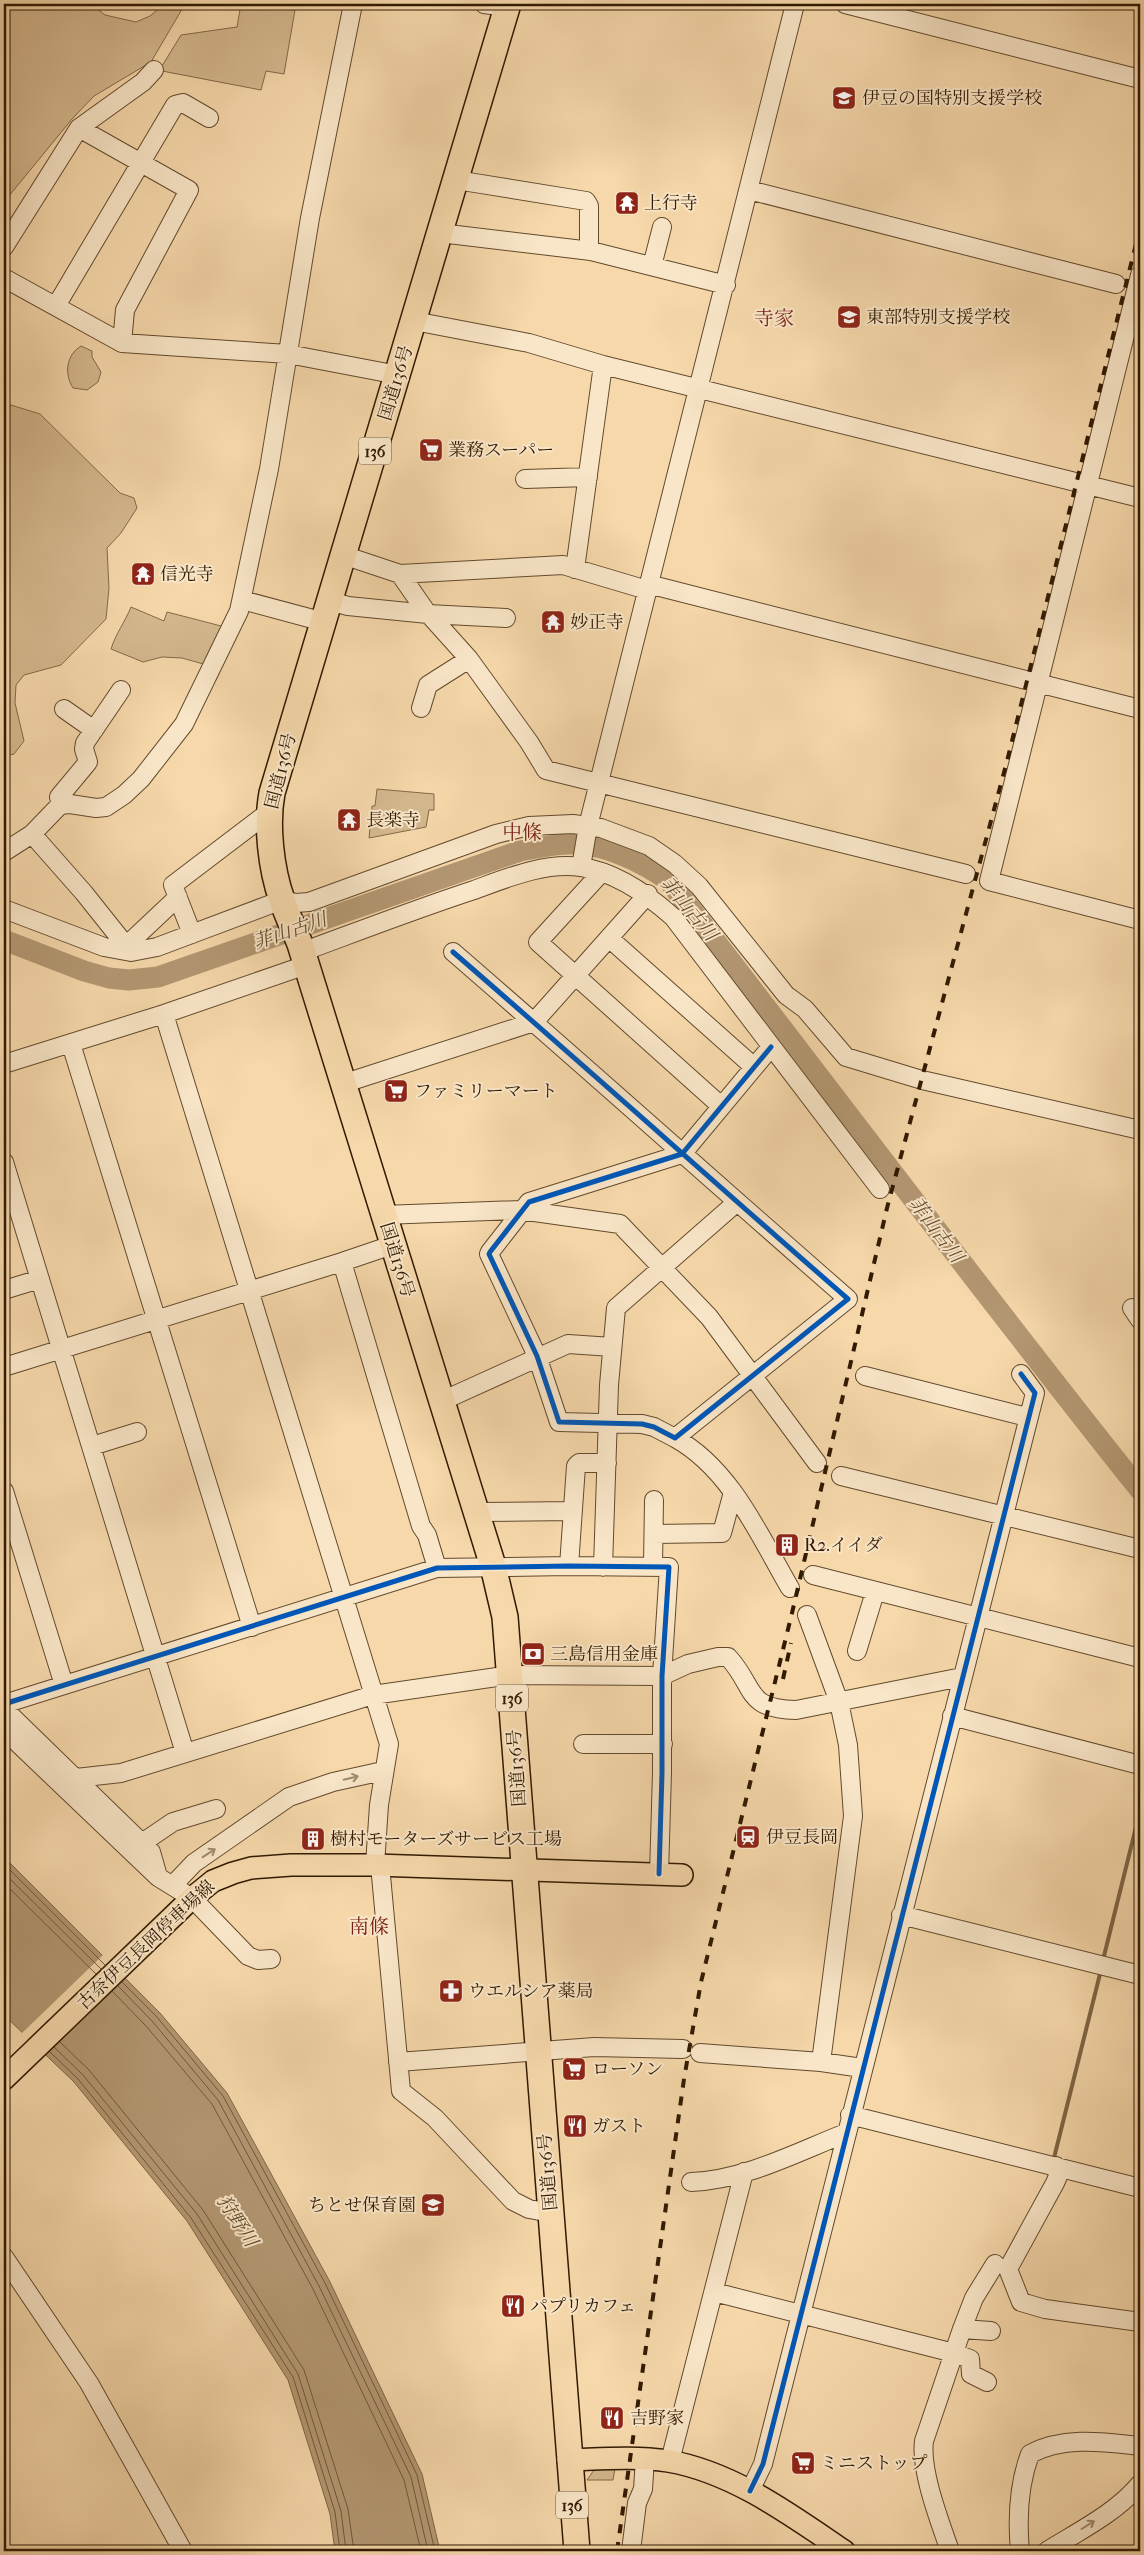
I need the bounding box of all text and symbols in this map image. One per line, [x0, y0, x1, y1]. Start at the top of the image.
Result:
school or university icon: 伊豆の国特別支援学校 [831, 85, 857, 111]
place label: 伊豆の国特別支援学校 [862, 88, 1042, 109]
temple icon: 上行寺 [614, 190, 640, 216]
place label: 上行寺 [644, 193, 698, 214]
school or university icon: 東部特別支援学校 [836, 304, 862, 330]
district label: 寺家 [754, 307, 794, 330]
place label: 東部特別支援学校 [866, 307, 1010, 328]
street label: 国道136号 [375, 343, 417, 423]
supermarket icon: 業務スーパー [418, 437, 444, 463]
road number: 136 [359, 438, 391, 464]
place label: 業務スーパー [448, 440, 554, 461]
temple icon: 信光寺 [130, 561, 156, 587]
place label: 信光寺 [160, 564, 214, 585]
temple icon: 妙正寺 [540, 609, 566, 635]
place label: 妙正寺 [570, 612, 624, 633]
street label: 国道136号 [261, 731, 301, 811]
temple icon: 長楽寺 [336, 807, 362, 833]
place label: 長楽寺 [366, 810, 420, 831]
district label: 中條 [502, 821, 542, 844]
water label: 菲山古川 [656, 873, 723, 947]
water label: 菲山古川 [250, 908, 331, 954]
supermarket icon: ファミリーマート [383, 1078, 409, 1104]
place label: ファミリーマート [414, 1081, 558, 1102]
water label: 菲山古川 [904, 1193, 969, 1269]
street label: 国道136号 [376, 1220, 418, 1300]
building icon: R2.イイダ [774, 1532, 800, 1558]
place label: R2.イイダ [804, 1535, 883, 1556]
bank icon: 三島信用金庫 [520, 1641, 546, 1667]
place label: 三島信用金庫 [550, 1644, 658, 1665]
road number: 136 [496, 1685, 528, 1712]
street label: 国道136号 [504, 1729, 530, 1807]
one-way arrow [342, 1773, 358, 1782]
station icon: 伊豆長岡 [735, 1824, 761, 1850]
building icon: 樹村モーターズサービス工場 [300, 1826, 326, 1852]
place label: 伊豆長岡 [766, 1827, 838, 1848]
place label: 樹村モーターズサービス工場 [330, 1829, 562, 1850]
one-way arrow [202, 1848, 216, 1858]
street label: 古奈伊豆長岡停車場線 [73, 1876, 219, 2014]
district label: 南條 [349, 1915, 389, 1938]
pharmacy icon: ウエルシア薬局 [438, 1978, 464, 2004]
place label: ウエルシア薬局 [468, 1981, 594, 2002]
supermarket icon: ローソン [561, 2056, 587, 2082]
place label: ローソン [592, 2059, 663, 2080]
restaurant icon: ガスト [562, 2113, 588, 2139]
place label: ガスト [592, 2116, 646, 2137]
street label: 国道136号 [534, 2132, 562, 2212]
water label: 狩野川 [212, 2191, 263, 2253]
school or university icon: ちとせ保育園 [420, 2192, 446, 2218]
place label: ちとせ保育園 [308, 2195, 416, 2216]
restaurant icon: パプリカフェ [500, 2293, 526, 2319]
place label: パプリカフェ [530, 2296, 636, 2317]
restaurant icon: 吉野家 [599, 2405, 625, 2431]
place label: 吉野家 [630, 2408, 684, 2429]
supermarket icon: ミニストップ [790, 2450, 816, 2476]
place label: ミニストップ [820, 2453, 927, 2474]
road number: 136 [556, 2492, 588, 2518]
one-way arrow [1081, 2520, 1095, 2530]

